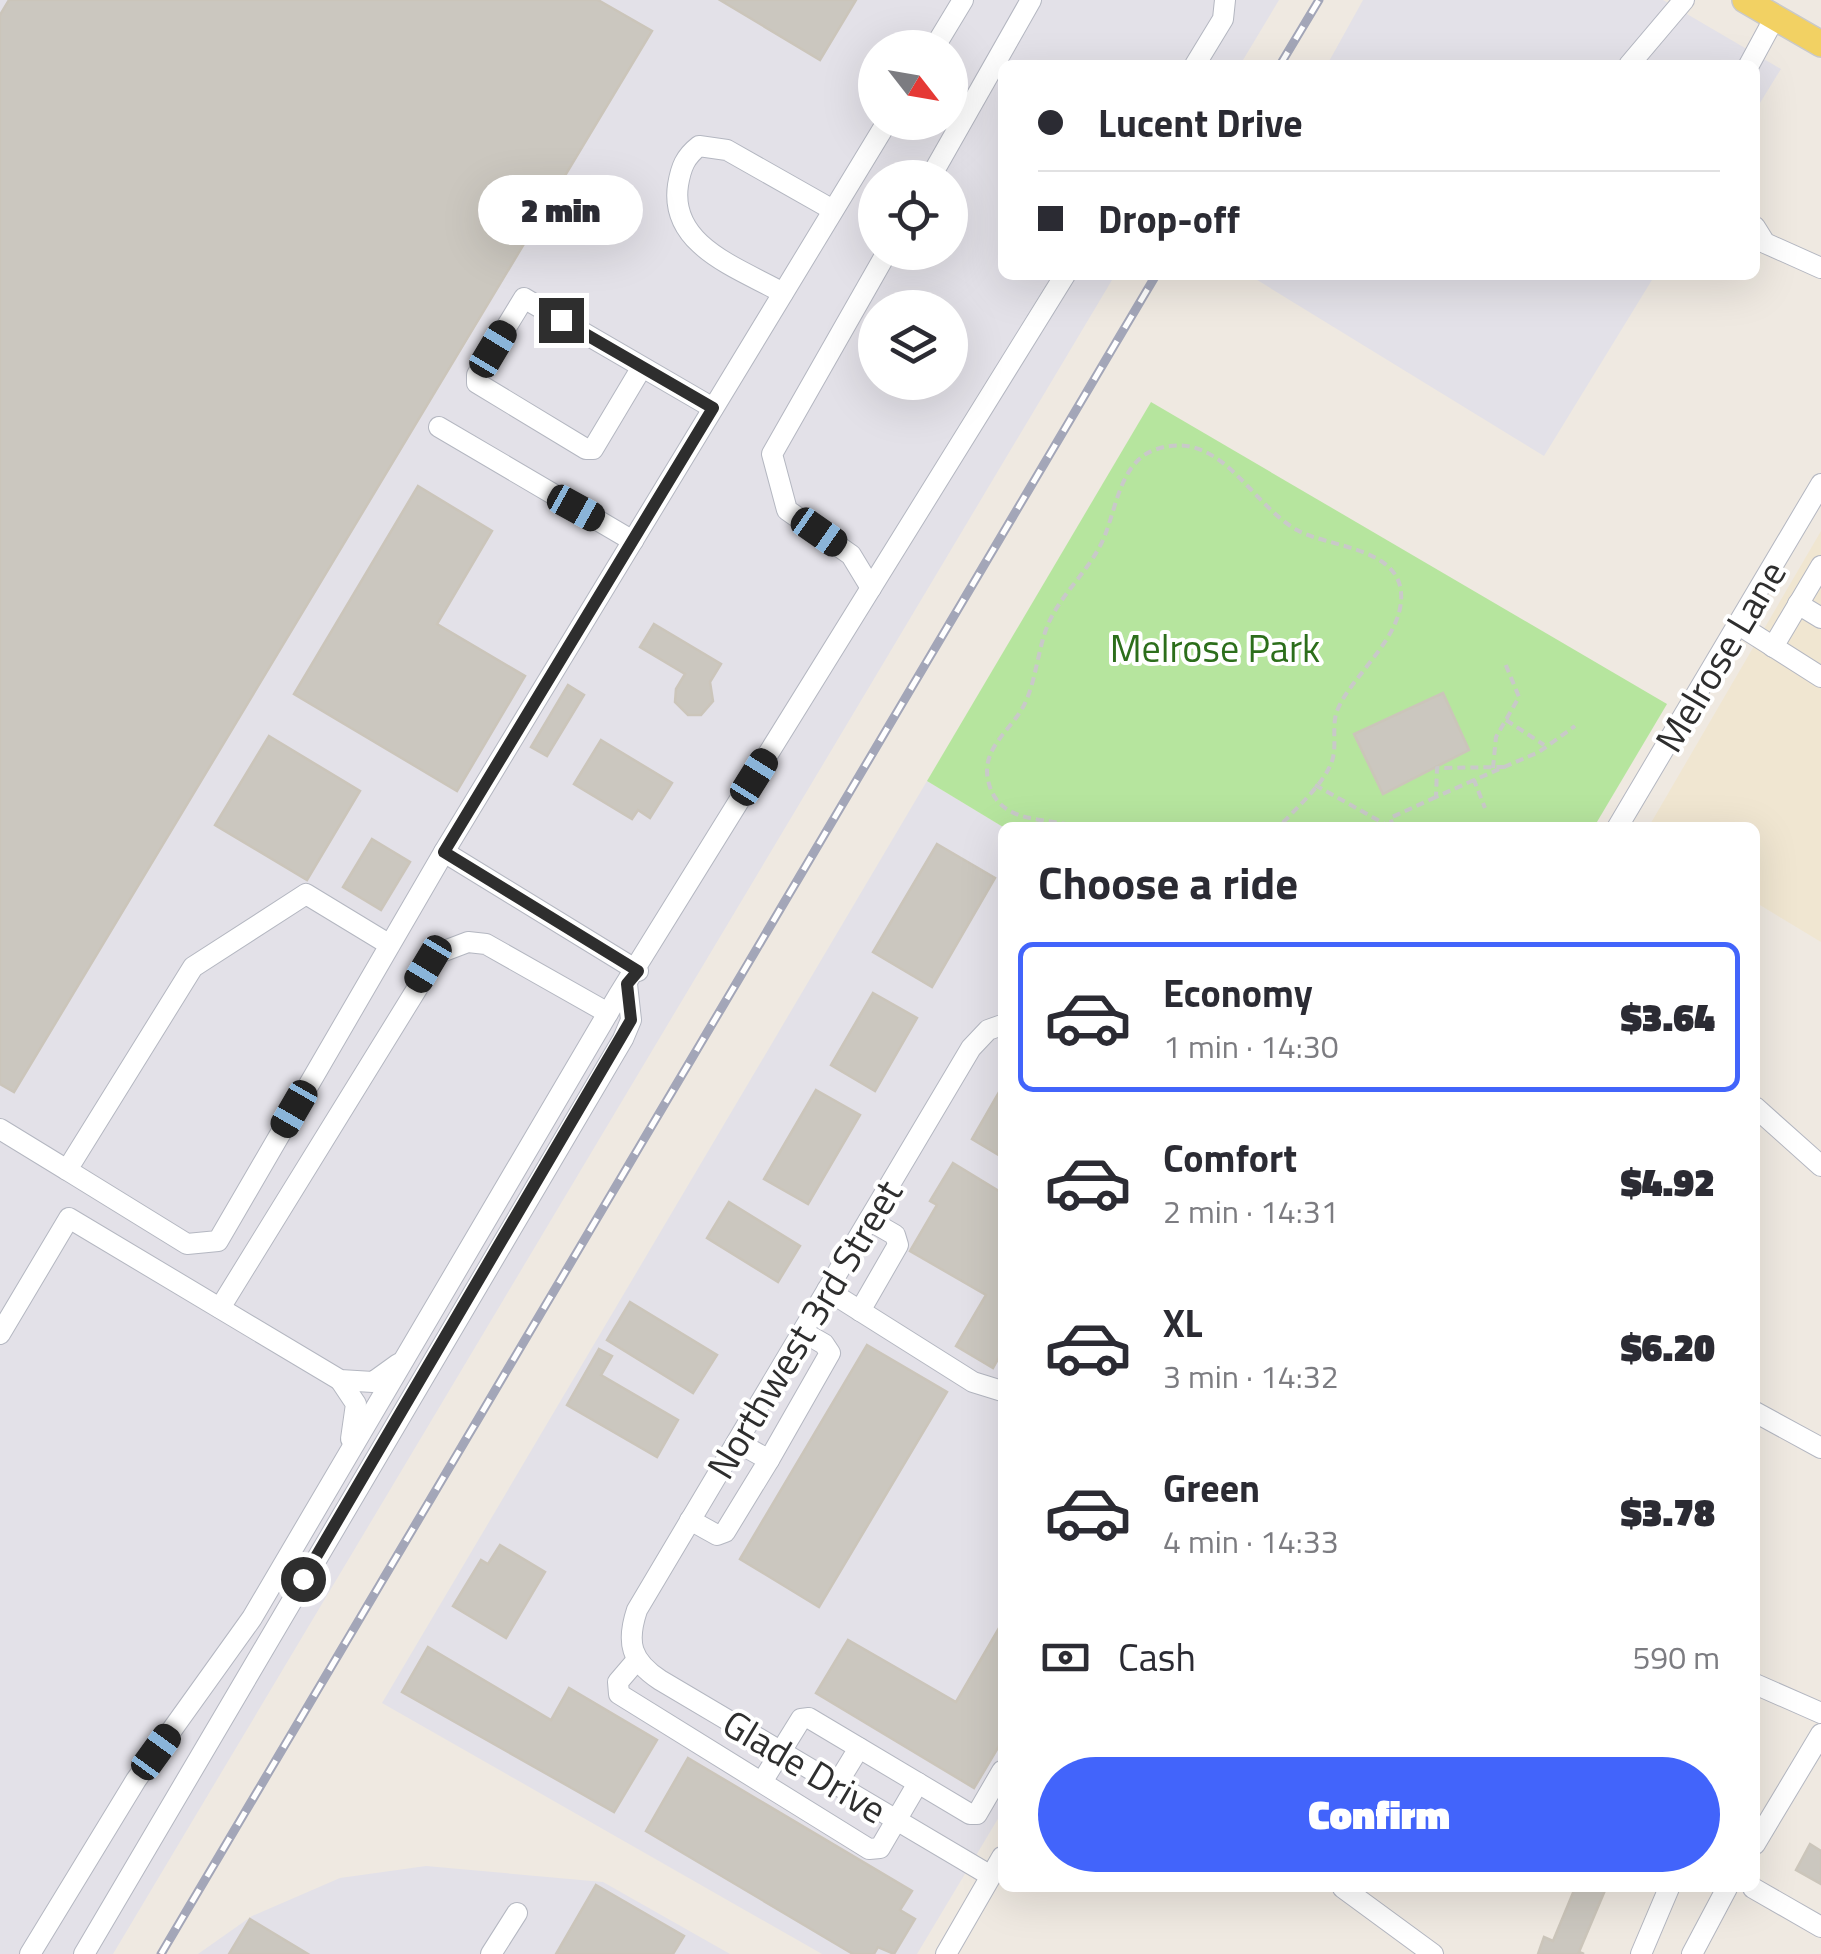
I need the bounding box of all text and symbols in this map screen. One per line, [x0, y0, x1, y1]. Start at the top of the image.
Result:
north arrow [858, 30, 968, 140]
map controls [858, 30, 968, 400]
text: Lucent Drive [1098, 94, 1303, 152]
button: locate [858, 160, 968, 270]
callout: 2 min [478, 175, 644, 245]
text: 2 min [521, 186, 600, 234]
text: Drop-off [1098, 190, 1240, 248]
button: layers [858, 290, 968, 400]
route end [539, 298, 584, 343]
car [465, 316, 521, 382]
car [542, 480, 610, 536]
car [786, 503, 852, 561]
street label: Melrose Lane [1640, 549, 1800, 763]
park label: Melrose Park [1110, 619, 1320, 677]
car [725, 744, 783, 810]
text: Choose a ride [1038, 848, 1298, 916]
car [400, 931, 456, 997]
text: Economy [1163, 964, 1313, 1022]
icon: car [1043, 972, 1133, 1062]
text: $3.64 [1621, 988, 1715, 1046]
text: 1 min · 14:30 [1163, 1022, 1339, 1070]
car [266, 1076, 322, 1142]
text: Comfort [1163, 1129, 1297, 1187]
icon: car [1043, 1137, 1133, 1227]
text: $4.92 [1621, 1153, 1715, 1211]
street label: Northwest 3rd Street [692, 1168, 916, 1490]
text: 2 min · 14:31 [1163, 1187, 1339, 1235]
text: XL [1163, 1294, 1203, 1352]
icon: car [1043, 1302, 1133, 1392]
text: $6.20 [1621, 1318, 1715, 1376]
text: 3 min · 14:32 [1163, 1352, 1339, 1400]
text: Green [1163, 1459, 1260, 1517]
icon: car [1043, 1467, 1133, 1557]
text: $3.78 [1621, 1483, 1715, 1541]
text: 4 min · 14:33 [1163, 1517, 1339, 1565]
route start [281, 1557, 326, 1602]
text: Cash [1118, 1628, 1196, 1686]
icon: cash [1038, 1630, 1093, 1685]
text: 590 m [1632, 1633, 1720, 1681]
street label: Glade Drive [712, 1694, 898, 1838]
car [126, 1719, 186, 1785]
button: Confirm [1038, 1757, 1720, 1872]

